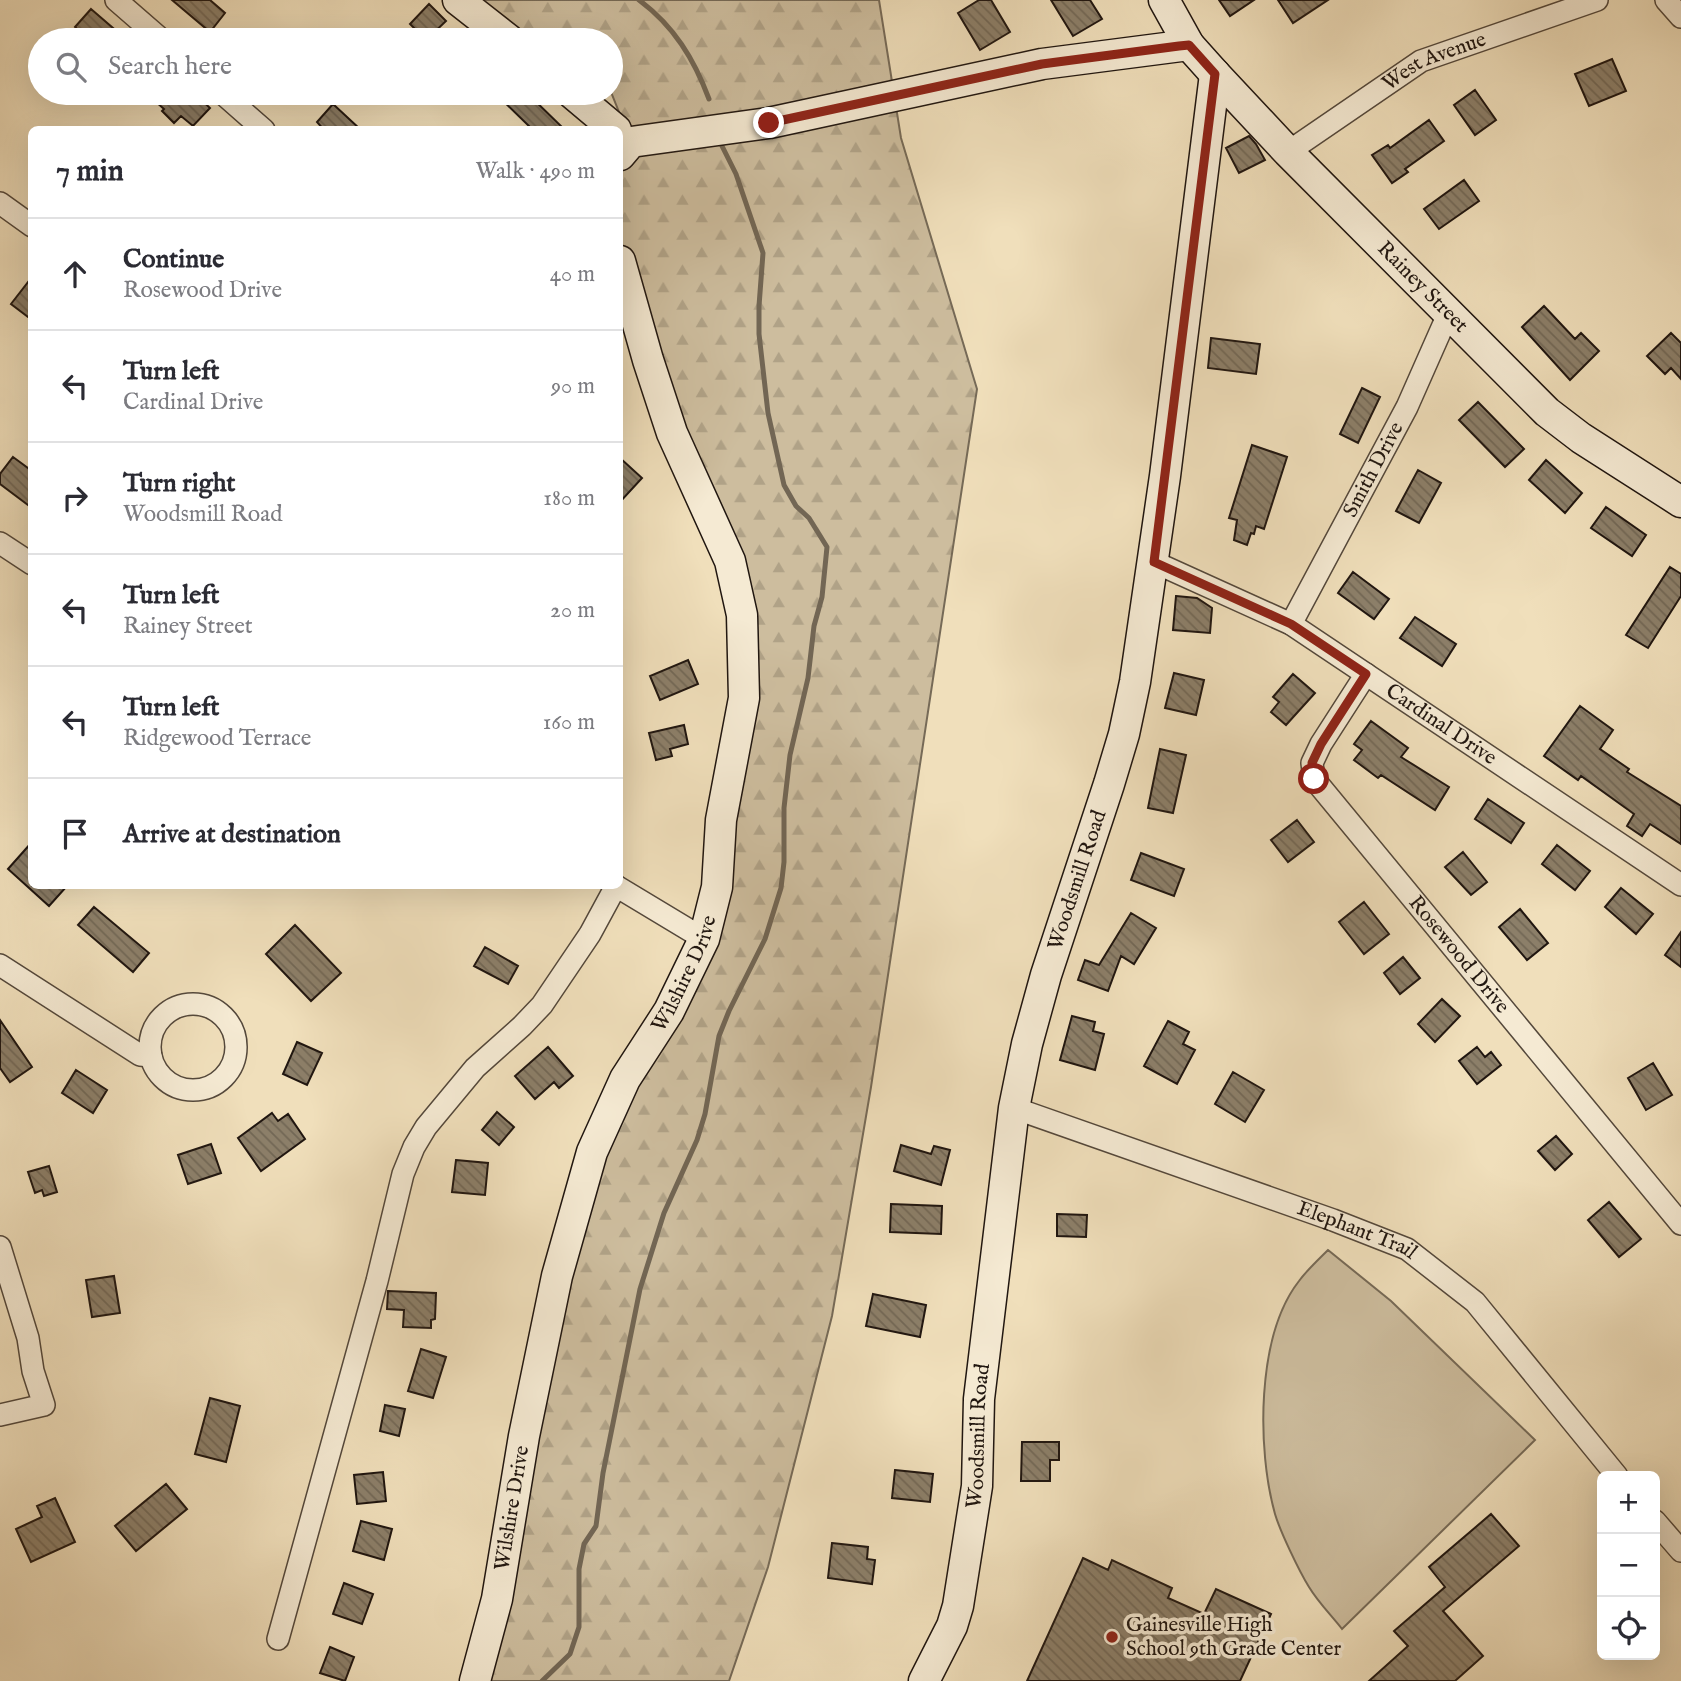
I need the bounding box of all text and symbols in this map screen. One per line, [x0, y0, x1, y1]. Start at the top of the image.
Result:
street label: West Avenue [1377, 26, 1490, 97]
search box [28, 28, 623, 105]
icon: search [52, 48, 90, 86]
text: Search here [108, 50, 232, 83]
route end [753, 107, 784, 138]
text: 7 min [56, 153, 124, 191]
text: Walk · 490 m [475, 157, 595, 186]
street label: Rainey Street [1371, 236, 1474, 339]
text: Continue [123, 243, 224, 276]
icon: ahead [56, 255, 94, 293]
text: 40 m [550, 260, 595, 289]
text: Rosewood Drive [123, 276, 282, 305]
text: Turn left [123, 355, 220, 388]
icon: left [56, 367, 94, 405]
text: 90 m [551, 372, 595, 401]
text: Cardinal Drive [123, 388, 263, 417]
street label: Smith Drive [1337, 417, 1410, 522]
text: Turn right [123, 467, 236, 500]
icon: right [56, 479, 94, 517]
text: 180 m [543, 484, 595, 513]
text: Woodsmill Road [123, 500, 282, 529]
text: Turn left [123, 579, 220, 612]
icon: left [56, 591, 94, 629]
text: 20 m [550, 596, 595, 625]
text: Rainey Street [123, 612, 253, 641]
street label: Cardinal Drive [1380, 678, 1502, 772]
text: Turn left [123, 691, 220, 724]
icon: left [56, 703, 94, 741]
text: 160 m [543, 708, 595, 737]
text: Ridgewood Terrace [123, 724, 311, 753]
route start [1298, 763, 1329, 794]
street label: Woodsmill Road [1042, 806, 1113, 954]
icon: arrive [56, 815, 94, 853]
text: Arrive at destination [123, 818, 341, 851]
street label: Rosewood Drive [1402, 890, 1516, 1020]
street label: Wilshire Drive [645, 912, 723, 1037]
street label: Elephant Trail [1293, 1195, 1423, 1266]
street label: Woodsmill Road [960, 1361, 997, 1511]
street label: Wilshire Drive [488, 1443, 536, 1573]
map controls [1597, 1471, 1660, 1660]
button: + [1597, 1471, 1660, 1534]
button: − [1597, 1534, 1660, 1597]
button: locate [1597, 1597, 1660, 1660]
place label: Gainesville High School 9th Grade Center [1126, 1612, 1341, 1663]
marker: Gainesville High School 9th Grade Center [1104, 1629, 1120, 1645]

